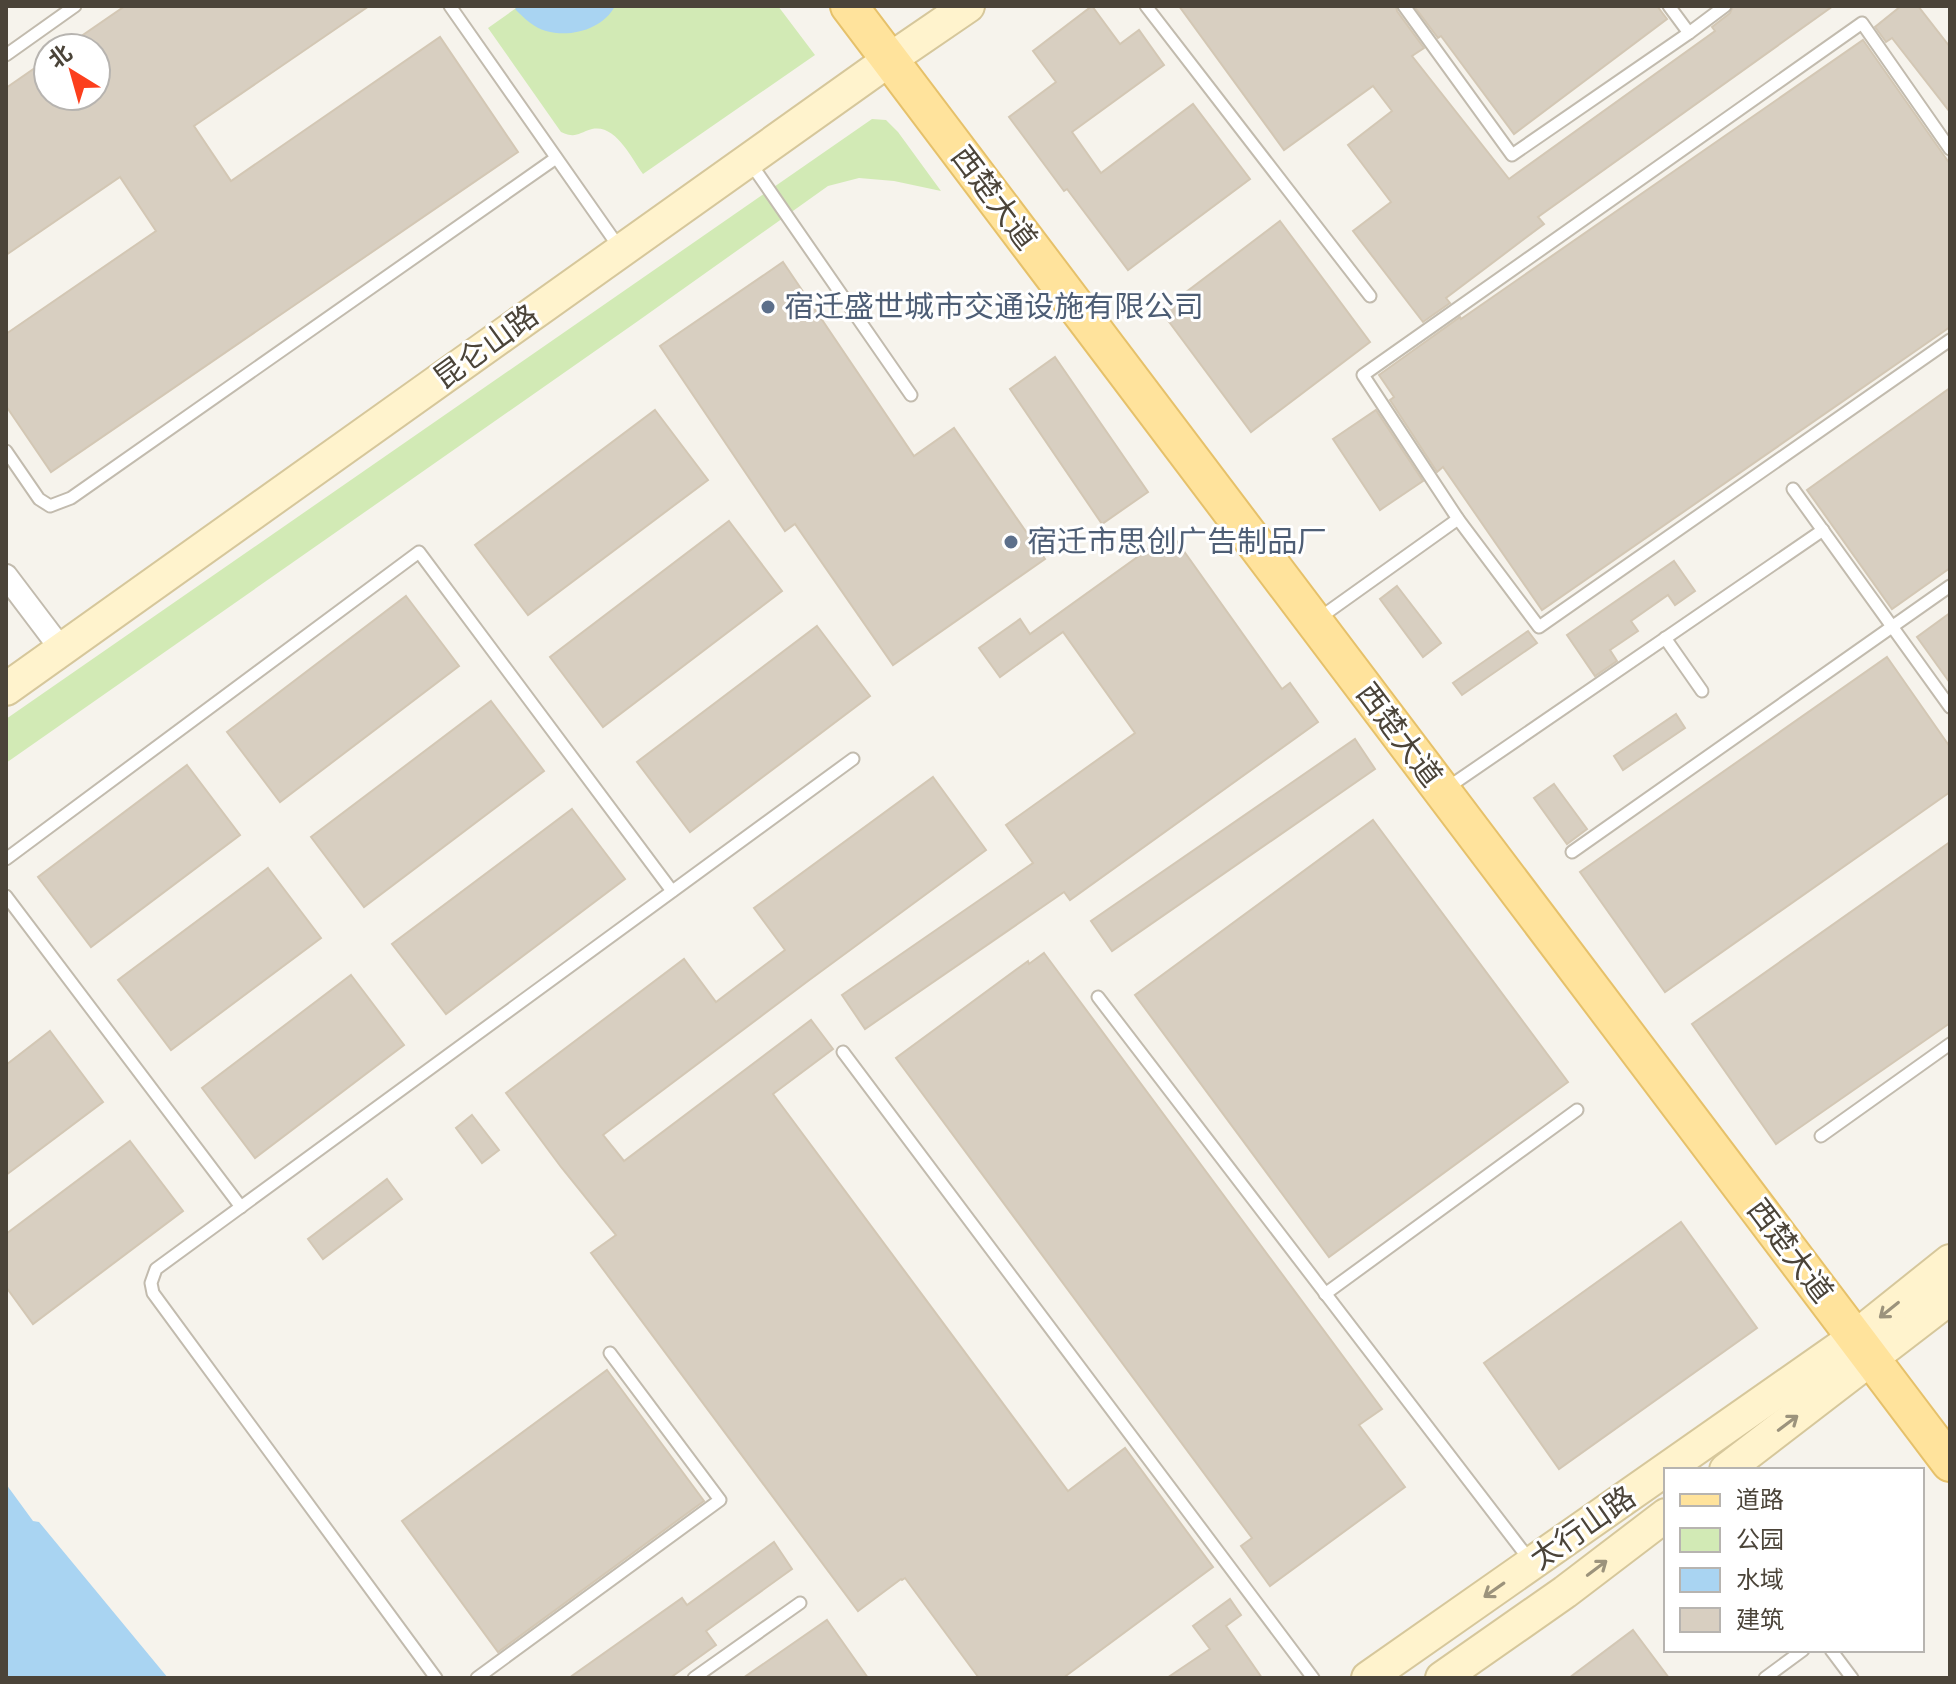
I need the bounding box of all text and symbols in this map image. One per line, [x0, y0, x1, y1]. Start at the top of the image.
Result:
north arrow [32, 32, 112, 112]
text: 北 [43, 39, 77, 74]
street label: 西楚大道 [943, 139, 1044, 257]
place label: 宿迁盛世城市交通设施有限公司 [784, 289, 1204, 326]
street label: 昆仑山路 [427, 297, 546, 398]
marker: 宿迁盛世城市交通设施有限公司 [759, 298, 777, 316]
place label: 宿迁市思创广告制品厂 [1027, 524, 1327, 561]
marker: 宿迁市思创广告制品厂 [1002, 533, 1020, 551]
street label: 西楚大道 [1348, 676, 1449, 794]
street label: 西楚大道 [1739, 1192, 1840, 1310]
one-way arrow [1879, 1301, 1900, 1318]
one-way arrow [1777, 1414, 1798, 1431]
legend [1664, 1468, 1924, 1652]
street label: 太行山路 [1524, 1479, 1643, 1578]
text: 道路 [1736, 1485, 1784, 1515]
text: 公园 [1736, 1525, 1784, 1555]
one-way arrow [1585, 1560, 1607, 1576]
text: 水域 [1736, 1565, 1784, 1595]
one-way arrow [1484, 1582, 1506, 1598]
text: 建筑 [1736, 1605, 1784, 1635]

